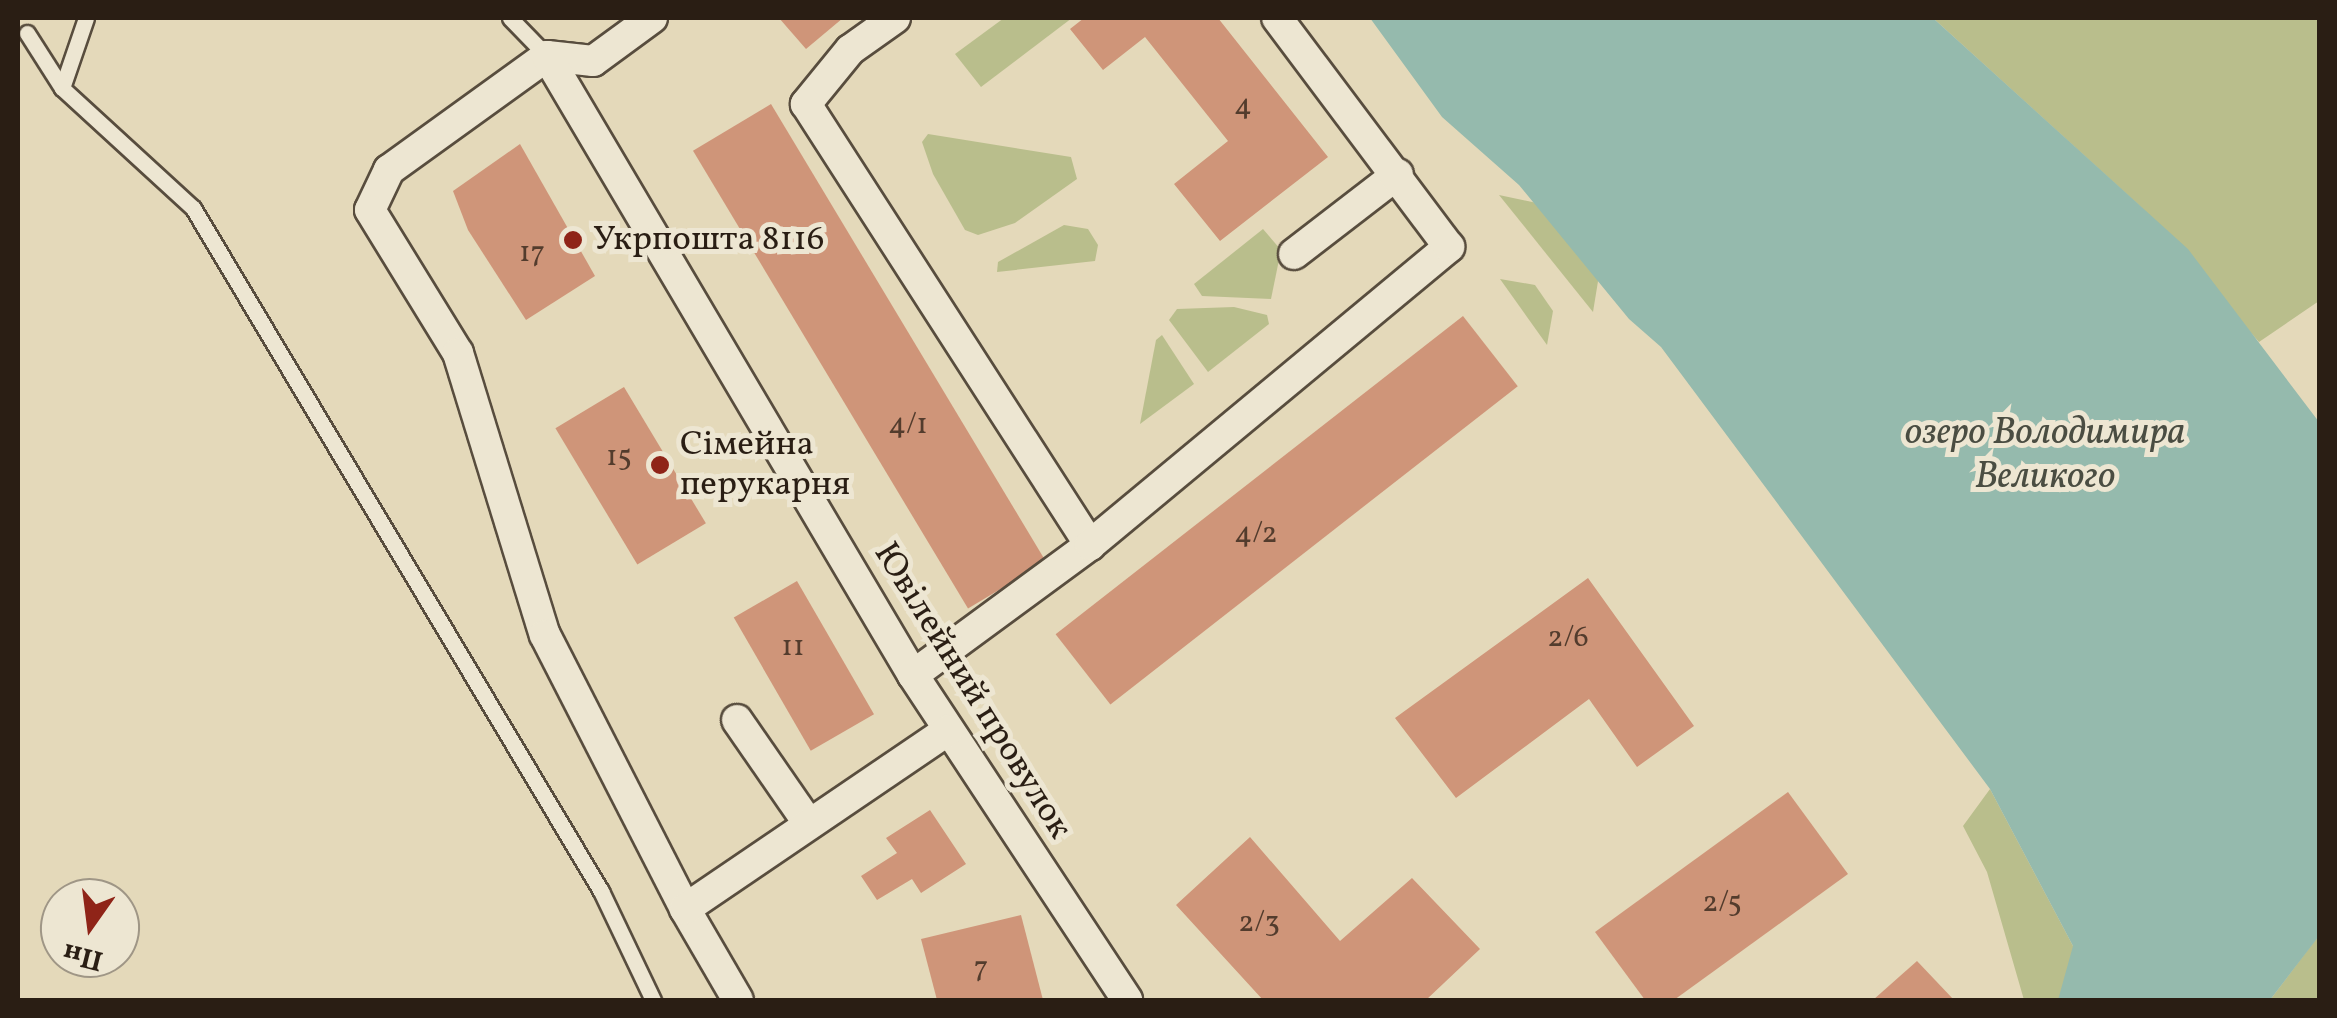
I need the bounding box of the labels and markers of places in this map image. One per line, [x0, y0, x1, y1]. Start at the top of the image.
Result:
place label: Укрпошта 8116 [593, 219, 824, 261]
marker: Укрпошта 8116 [562, 229, 584, 251]
place label: Сімейна перукарня [680, 424, 850, 506]
marker: Сімейна перукарня [649, 454, 671, 476]

